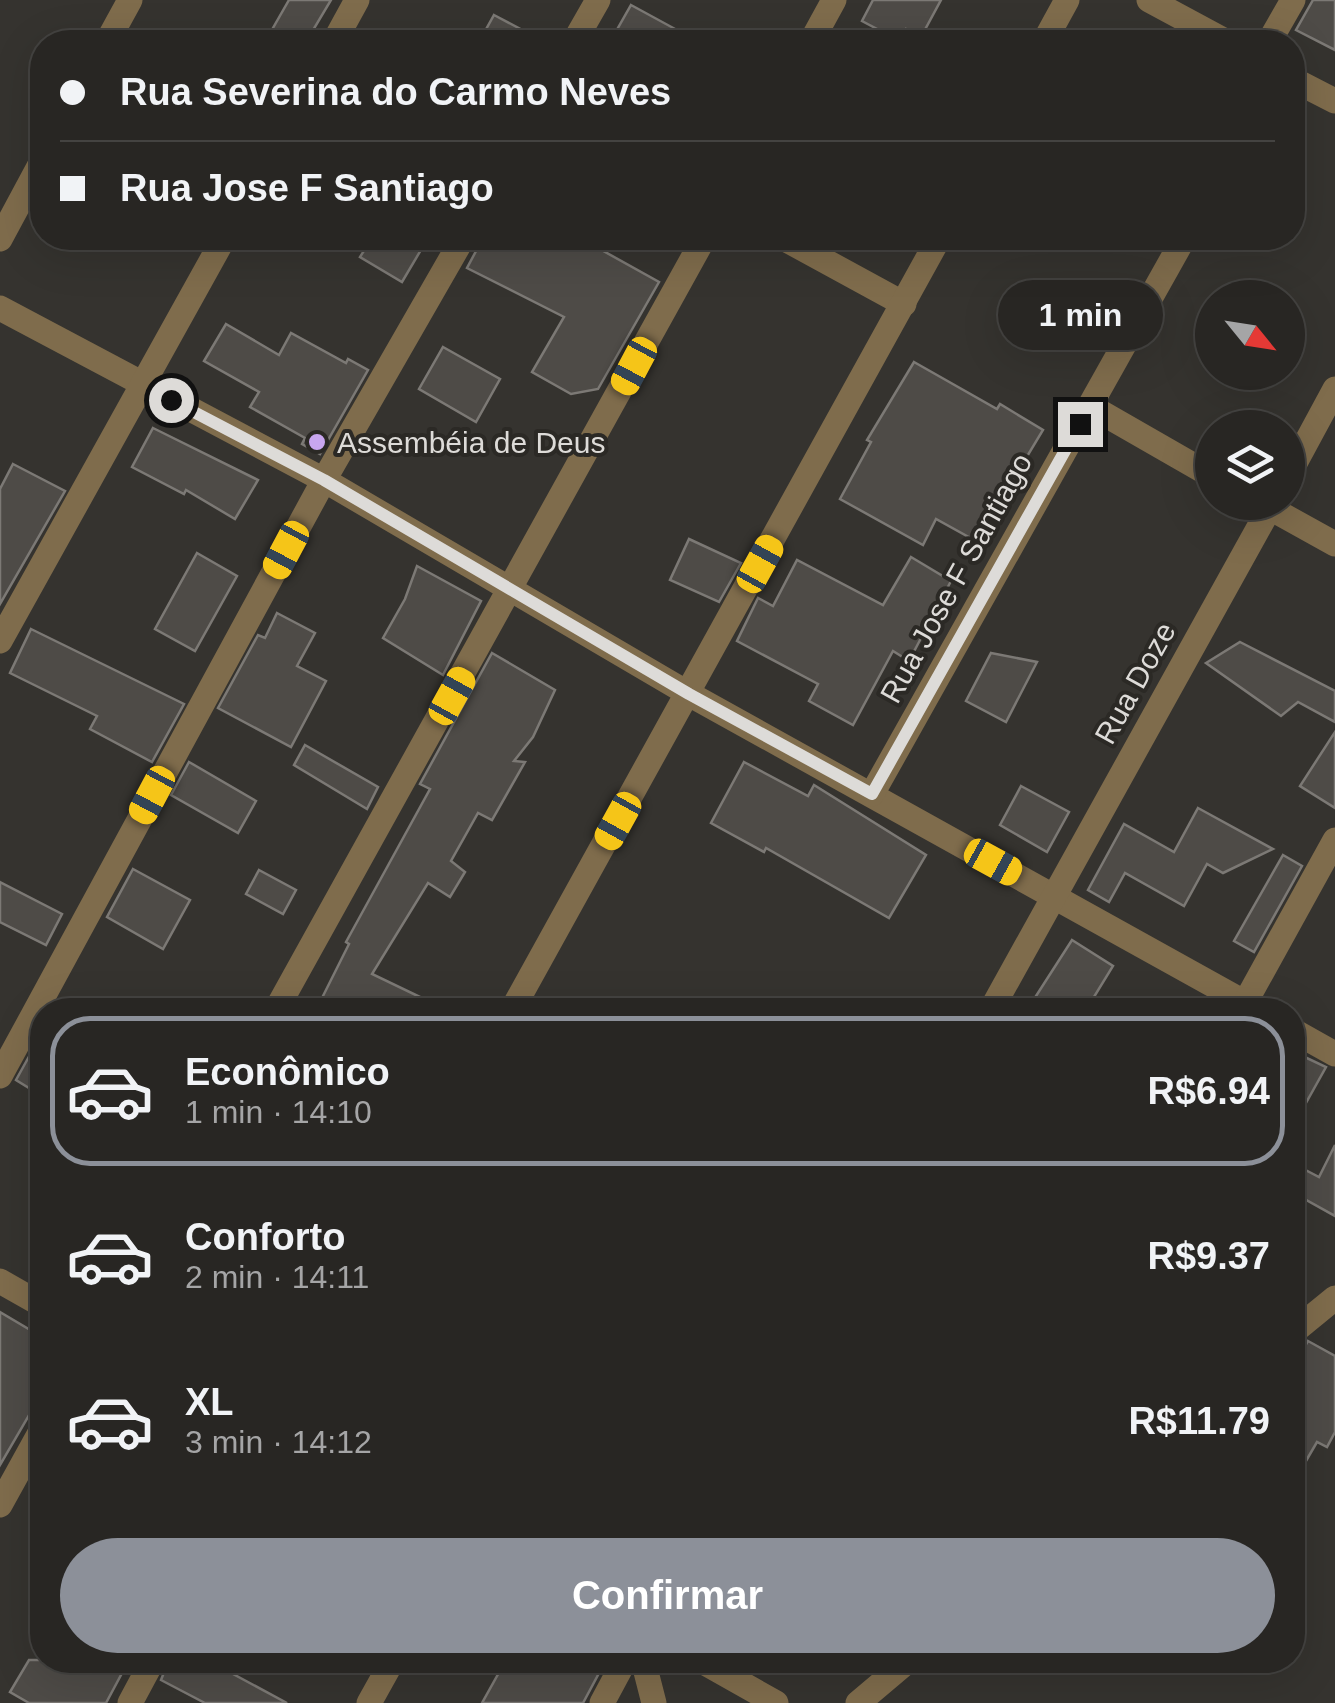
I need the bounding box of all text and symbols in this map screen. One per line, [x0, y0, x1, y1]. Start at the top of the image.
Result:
text: Rua Severina do Carmo Neves [120, 71, 671, 113]
text: Rua Jose F Santiago [120, 167, 494, 209]
callout: 1 min [998, 279, 1162, 349]
north arrow [1195, 280, 1305, 390]
map controls [1195, 280, 1305, 520]
text: 1 min [1039, 297, 1122, 333]
car [607, 332, 661, 400]
route start [149, 378, 194, 423]
route end [1058, 402, 1103, 447]
button: layers [1195, 410, 1305, 520]
place label: Assembéia de Deus [337, 426, 605, 459]
marker: Assembéia de Deus [306, 431, 328, 453]
street label: Rua Jose F Santiago [874, 447, 1038, 709]
car [259, 516, 313, 584]
car [732, 530, 788, 598]
street label: Rua Doze [1088, 617, 1182, 749]
car [424, 662, 480, 730]
car [125, 761, 179, 829]
car [590, 787, 646, 855]
car [959, 834, 1027, 890]
icon: car [65, 1046, 155, 1136]
text: Econômico [185, 1051, 390, 1093]
text: R$6.94 [1147, 1070, 1270, 1112]
text: 1 min · 14:10 [185, 1094, 372, 1130]
icon: car [65, 1211, 155, 1301]
text: Conforto [185, 1216, 345, 1258]
text: R$9.37 [1147, 1235, 1270, 1277]
text: 2 min · 14:11 [185, 1259, 369, 1295]
icon: car [65, 1376, 155, 1466]
text: XL [185, 1381, 234, 1423]
text: R$11.79 [1128, 1400, 1270, 1442]
text: 3 min · 14:12 [185, 1424, 372, 1460]
button: Confirmar [60, 1538, 1275, 1653]

